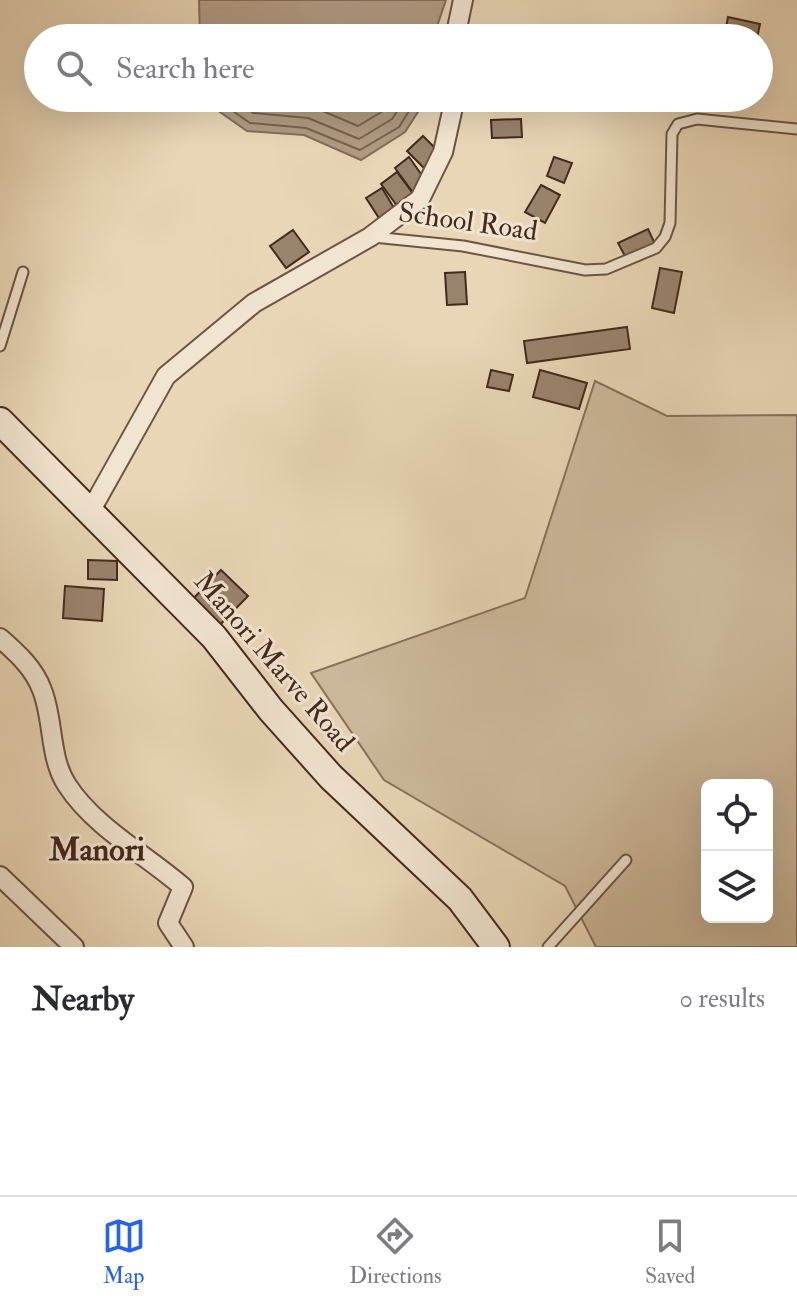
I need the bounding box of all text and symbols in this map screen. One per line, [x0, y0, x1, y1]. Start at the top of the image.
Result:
search box [24, 24, 773, 112]
icon: search [52, 46, 96, 90]
text: Search here [116, 50, 255, 87]
street label: School Road [396, 195, 540, 249]
street label: Manori Marve Road [186, 565, 362, 759]
map controls [701, 779, 773, 923]
button: locate [701, 779, 773, 851]
district label: Manori [48, 830, 146, 870]
button: layers [701, 851, 773, 923]
text: Nearby [32, 978, 134, 1021]
text: 0 results [680, 983, 765, 1015]
tab: Map [102, 1214, 146, 1290]
tab: Directions [349, 1214, 442, 1290]
tab: Saved [645, 1214, 695, 1290]

